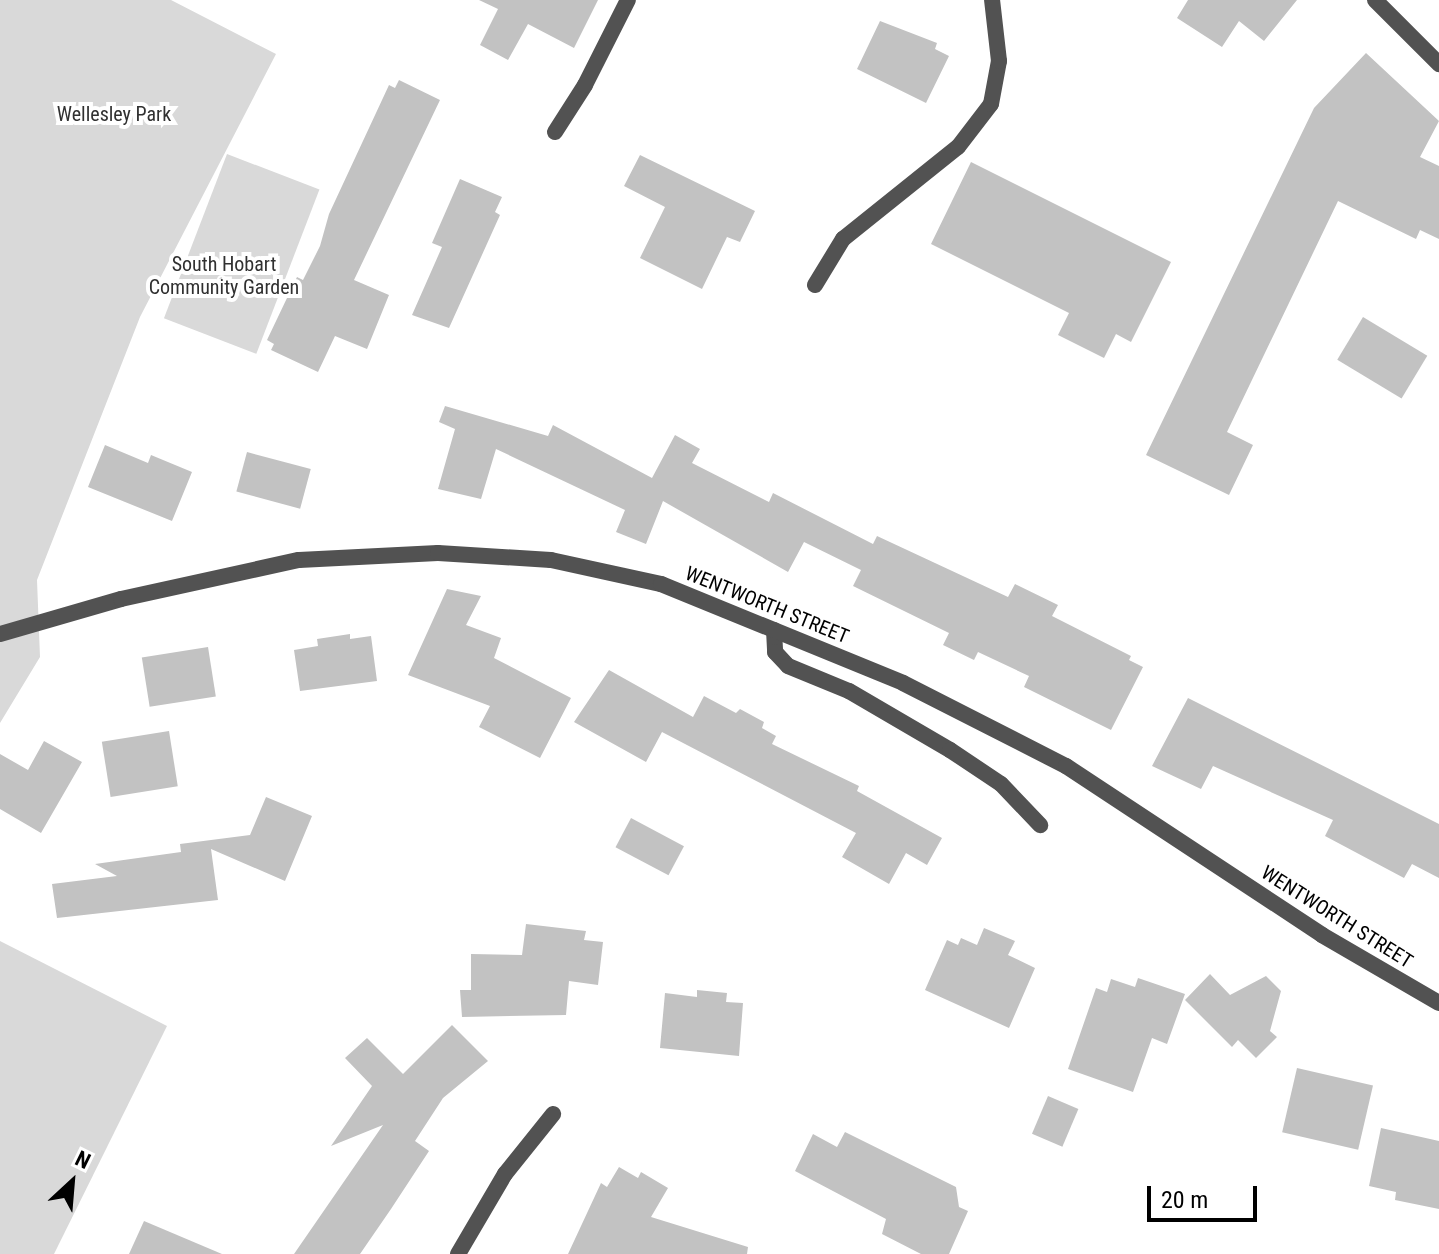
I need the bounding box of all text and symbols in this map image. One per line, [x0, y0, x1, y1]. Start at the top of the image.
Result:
park label: Wellesley Park [57, 102, 171, 126]
park label: South Hobart Community Garden [149, 253, 299, 300]
street label: WENTWORTH STREET [682, 561, 852, 649]
street label: WENTWORTH STREET [1257, 861, 1417, 973]
north arrow [32, 1142, 112, 1222]
text: N [71, 1146, 94, 1174]
scale bar [1151, 1170, 1261, 1220]
text: 20 m [1161, 1186, 1208, 1214]

